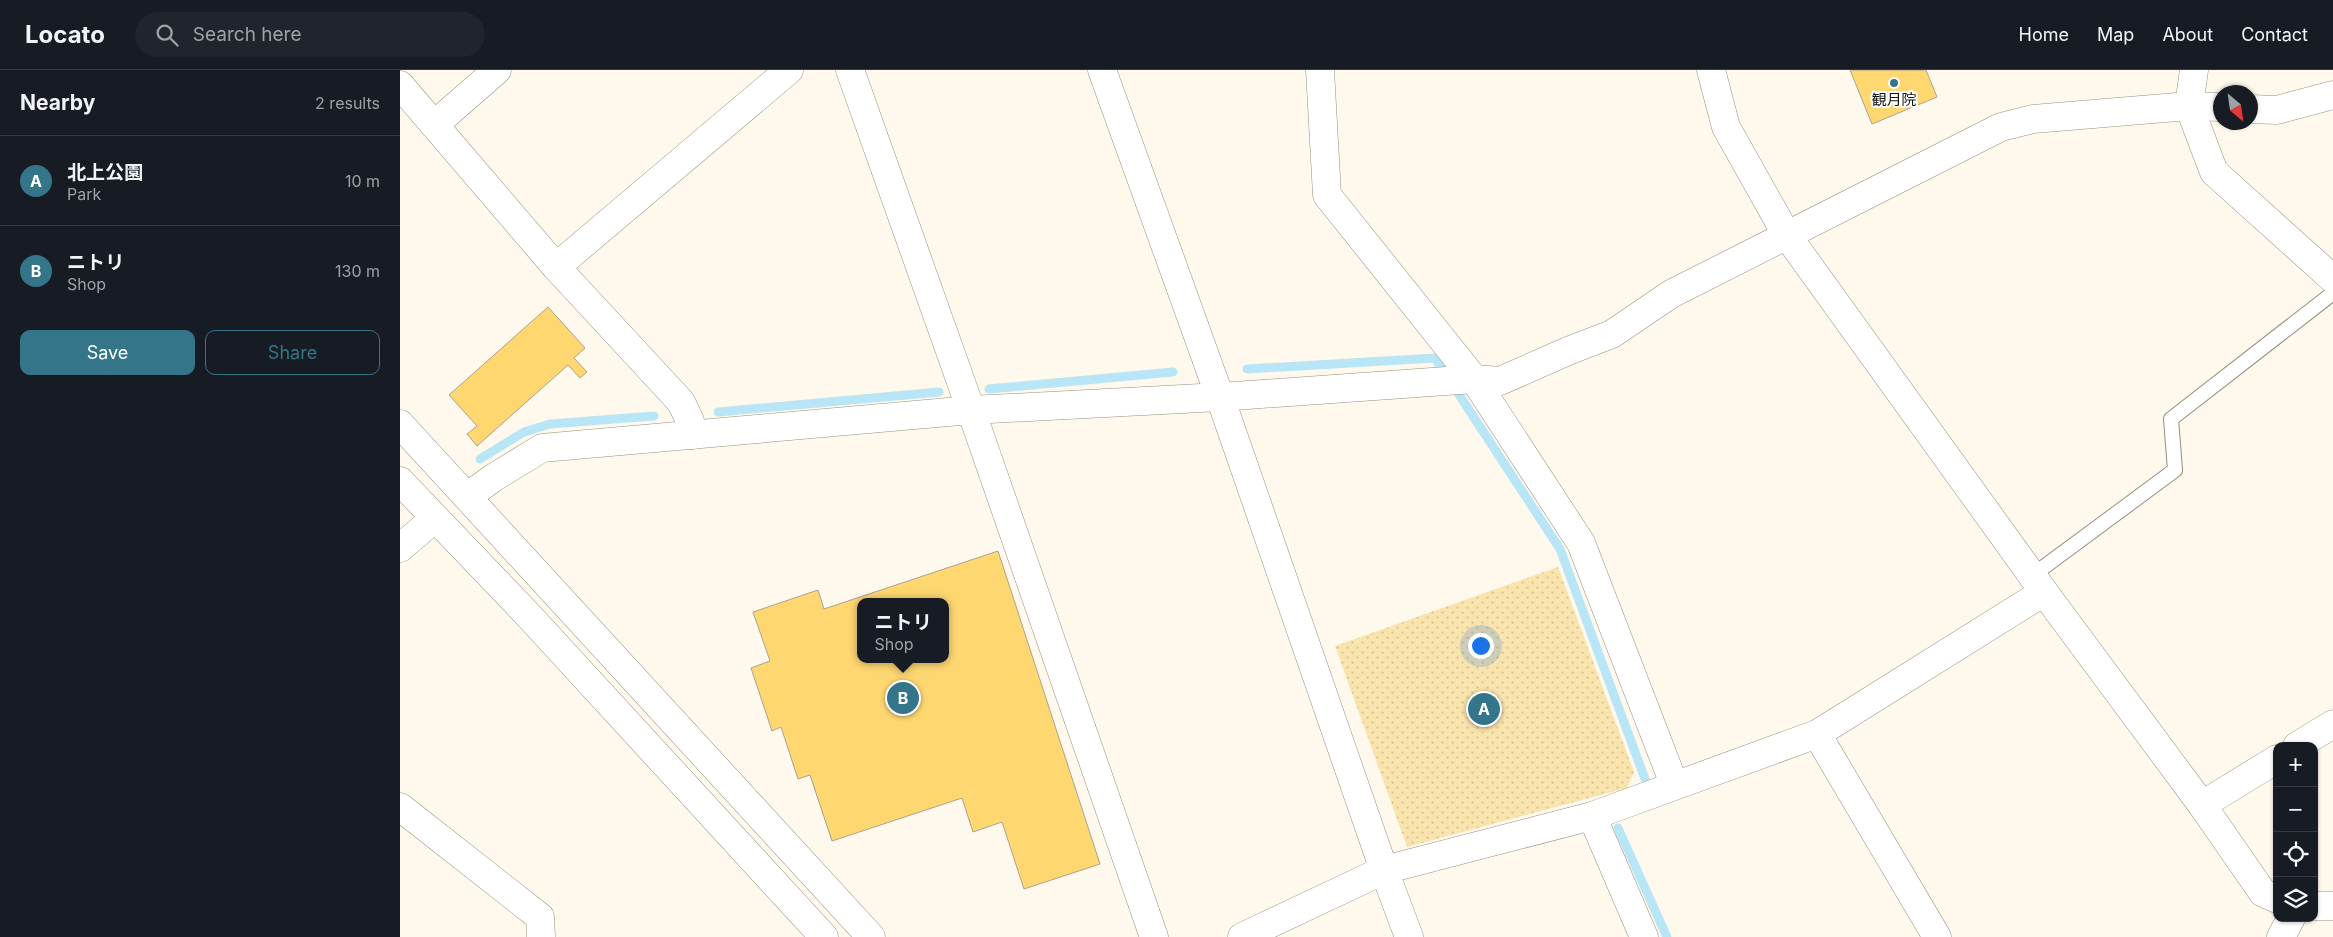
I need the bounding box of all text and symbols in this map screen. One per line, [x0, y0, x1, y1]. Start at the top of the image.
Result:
search box [135, 12, 485, 57]
text: Locato [25, 20, 105, 49]
icon: search [153, 21, 181, 49]
text: Search here [193, 23, 301, 46]
text: Home [2019, 24, 2069, 45]
text: Map [2097, 24, 2134, 45]
text: About [2162, 24, 2213, 45]
text: Contact [2241, 24, 2308, 45]
marker: 観月院 [1888, 77, 1900, 89]
north arrow [2213, 85, 2258, 130]
text: Nearby [20, 90, 95, 115]
place label: 観月院 [1871, 90, 1917, 109]
text: 2 results [315, 93, 380, 113]
text: 北上公園 [67, 161, 143, 184]
text: A [30, 171, 42, 191]
text: 10 m [345, 171, 380, 191]
text: Park [67, 184, 101, 204]
text: ニトリ [67, 251, 124, 274]
text: B [31, 261, 41, 281]
text: 130 m [335, 261, 380, 281]
text: Shop [67, 274, 106, 294]
button: Save [20, 330, 195, 375]
button: Share [205, 330, 380, 375]
popup [857, 598, 949, 663]
text: ニトリ [874, 611, 932, 634]
your location [1468, 633, 1494, 659]
text: Shop [874, 634, 914, 654]
pin: B [887, 679, 919, 717]
pin: A [1468, 690, 1500, 728]
map controls [2273, 742, 2318, 922]
button: + [2273, 742, 2318, 787]
button: − [2273, 787, 2318, 832]
button: locate [2273, 832, 2318, 877]
button: layers [2273, 877, 2318, 922]

